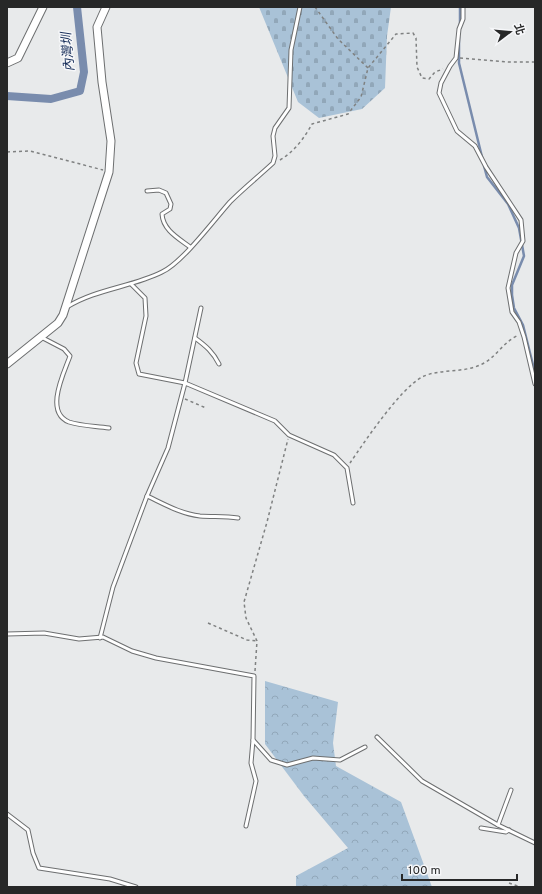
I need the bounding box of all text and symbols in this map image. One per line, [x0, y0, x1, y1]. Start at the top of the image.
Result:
north arrow [490, 12, 530, 52]
text: 北 [510, 22, 527, 37]
water label: 內灣圳 [59, 30, 79, 72]
scale bar [402, 856, 517, 882]
text: 100 m [408, 863, 441, 879]

